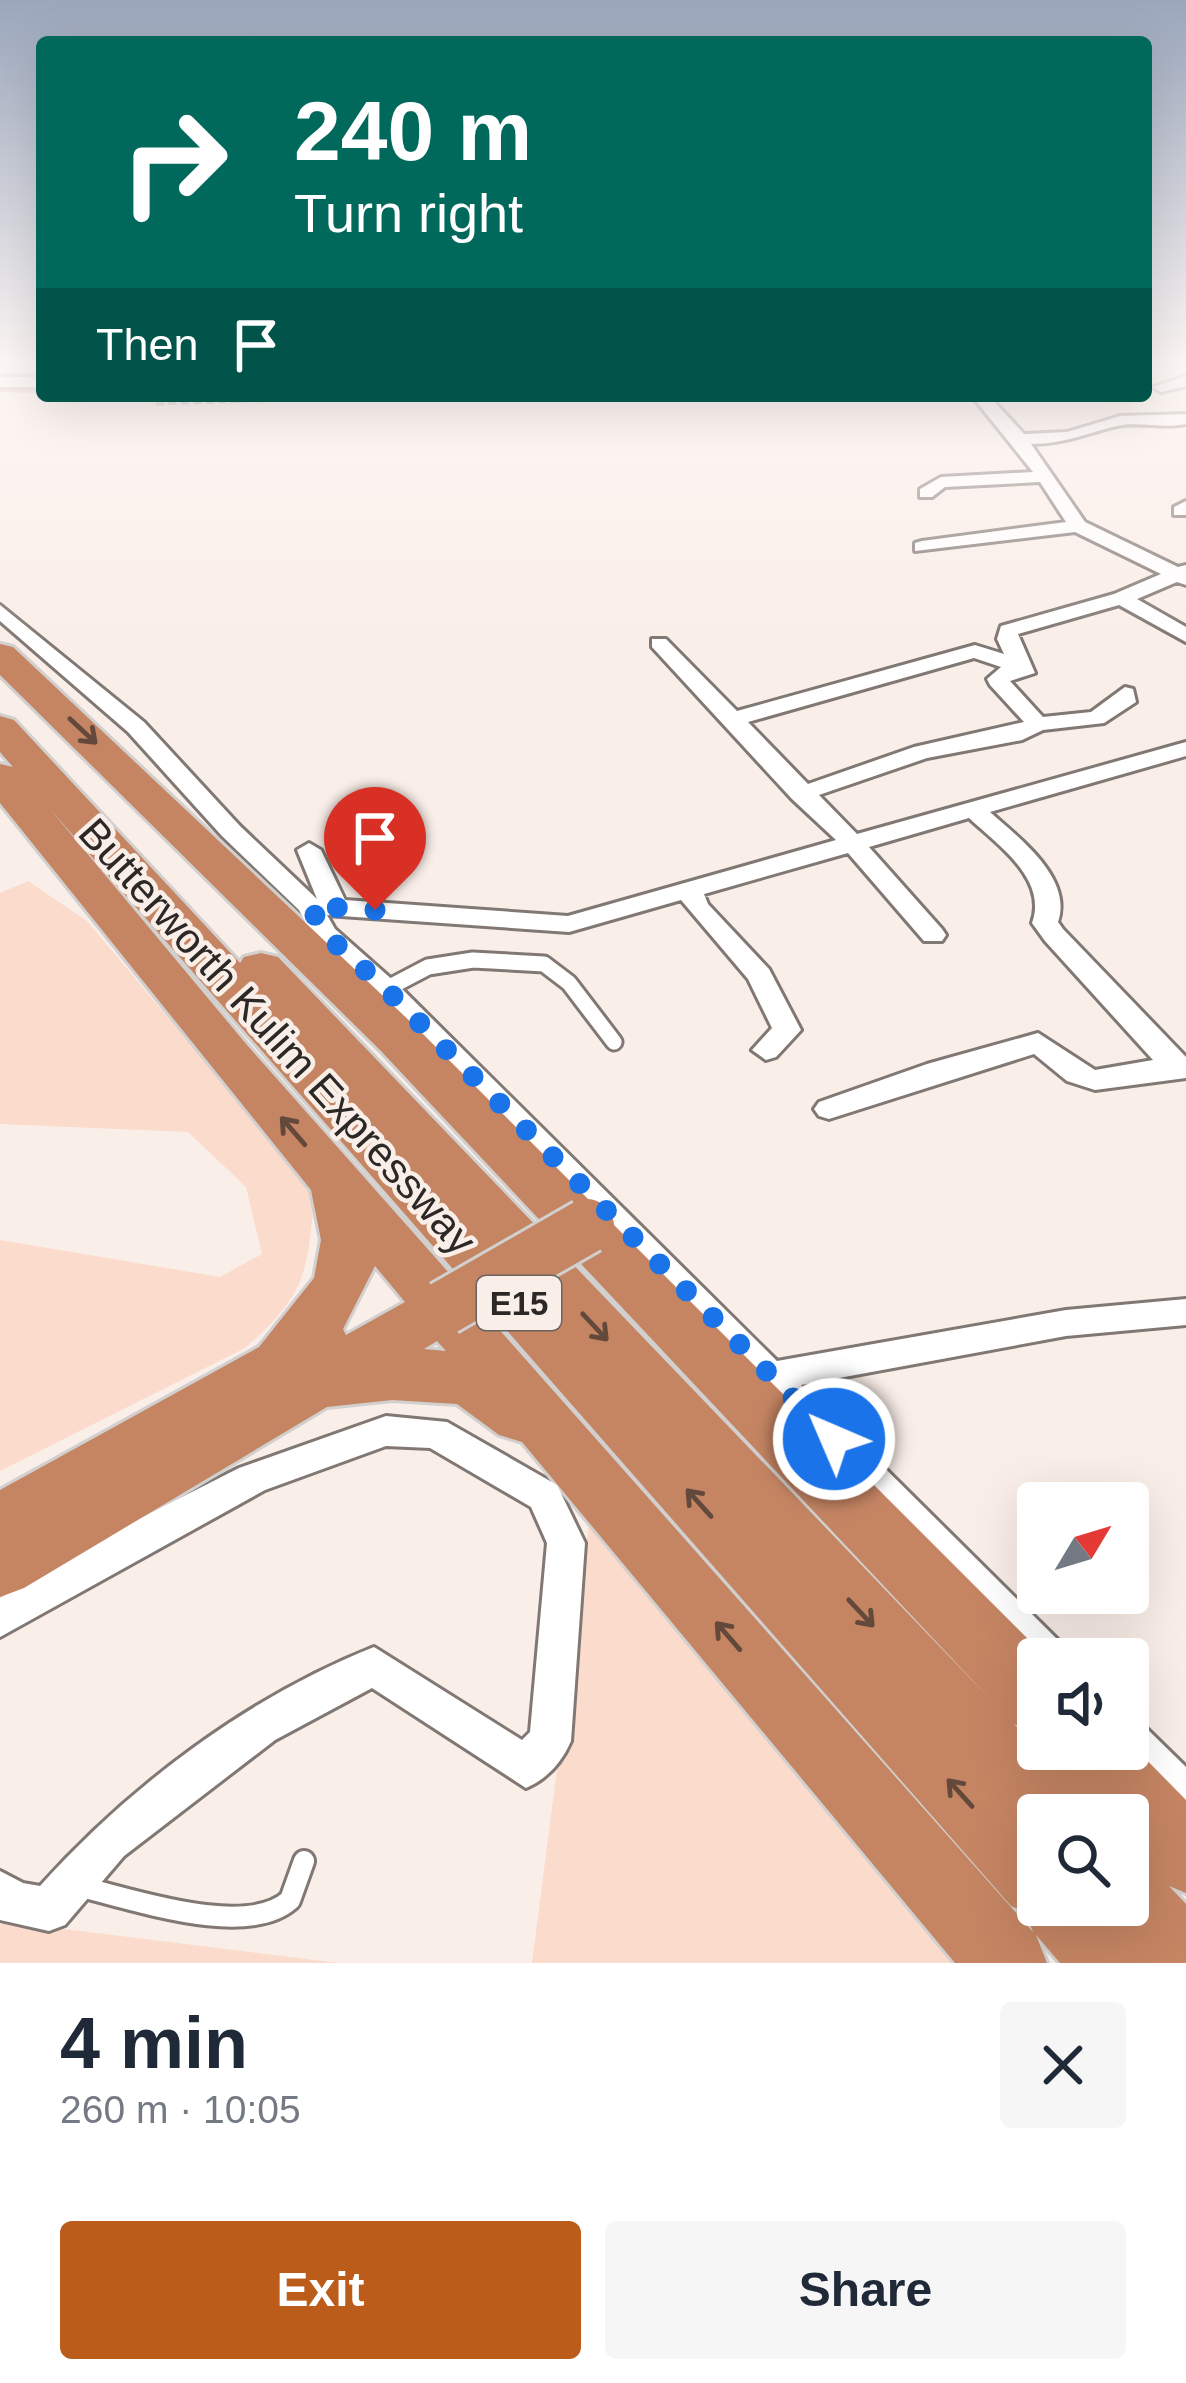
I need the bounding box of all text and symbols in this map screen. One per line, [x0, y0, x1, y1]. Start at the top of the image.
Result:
icon: right [96, 84, 252, 240]
text: 240 m [294, 84, 532, 178]
text: Turn right [294, 183, 523, 243]
icon: arrive [223, 312, 289, 378]
text: Then [96, 319, 199, 370]
one-way arrow [67, 717, 97, 745]
pin [324, 787, 426, 910]
icon: arrive [342, 805, 408, 871]
street label: Butterworth Kulim Expressway [70, 809, 486, 1264]
one-way arrow [280, 1116, 307, 1147]
road number: E15 [477, 1276, 561, 1330]
one-way arrow [581, 1312, 609, 1341]
position arrow [771, 1376, 897, 1502]
north arrow [1017, 1482, 1149, 1614]
map controls [1017, 1482, 1149, 1926]
one-way arrow [686, 1488, 713, 1518]
one-way arrow [847, 1597, 874, 1627]
one-way arrow [715, 1621, 742, 1652]
button: sound [1017, 1638, 1149, 1770]
one-way arrow [947, 1778, 974, 1808]
button: search [1017, 1794, 1149, 1926]
button: close [1000, 2002, 1126, 2128]
text: 4 min [60, 2003, 248, 2083]
text: 260 m · 10:05 [60, 2088, 301, 2131]
button: Exit [60, 2221, 581, 2359]
button: Share [605, 2221, 1126, 2359]

